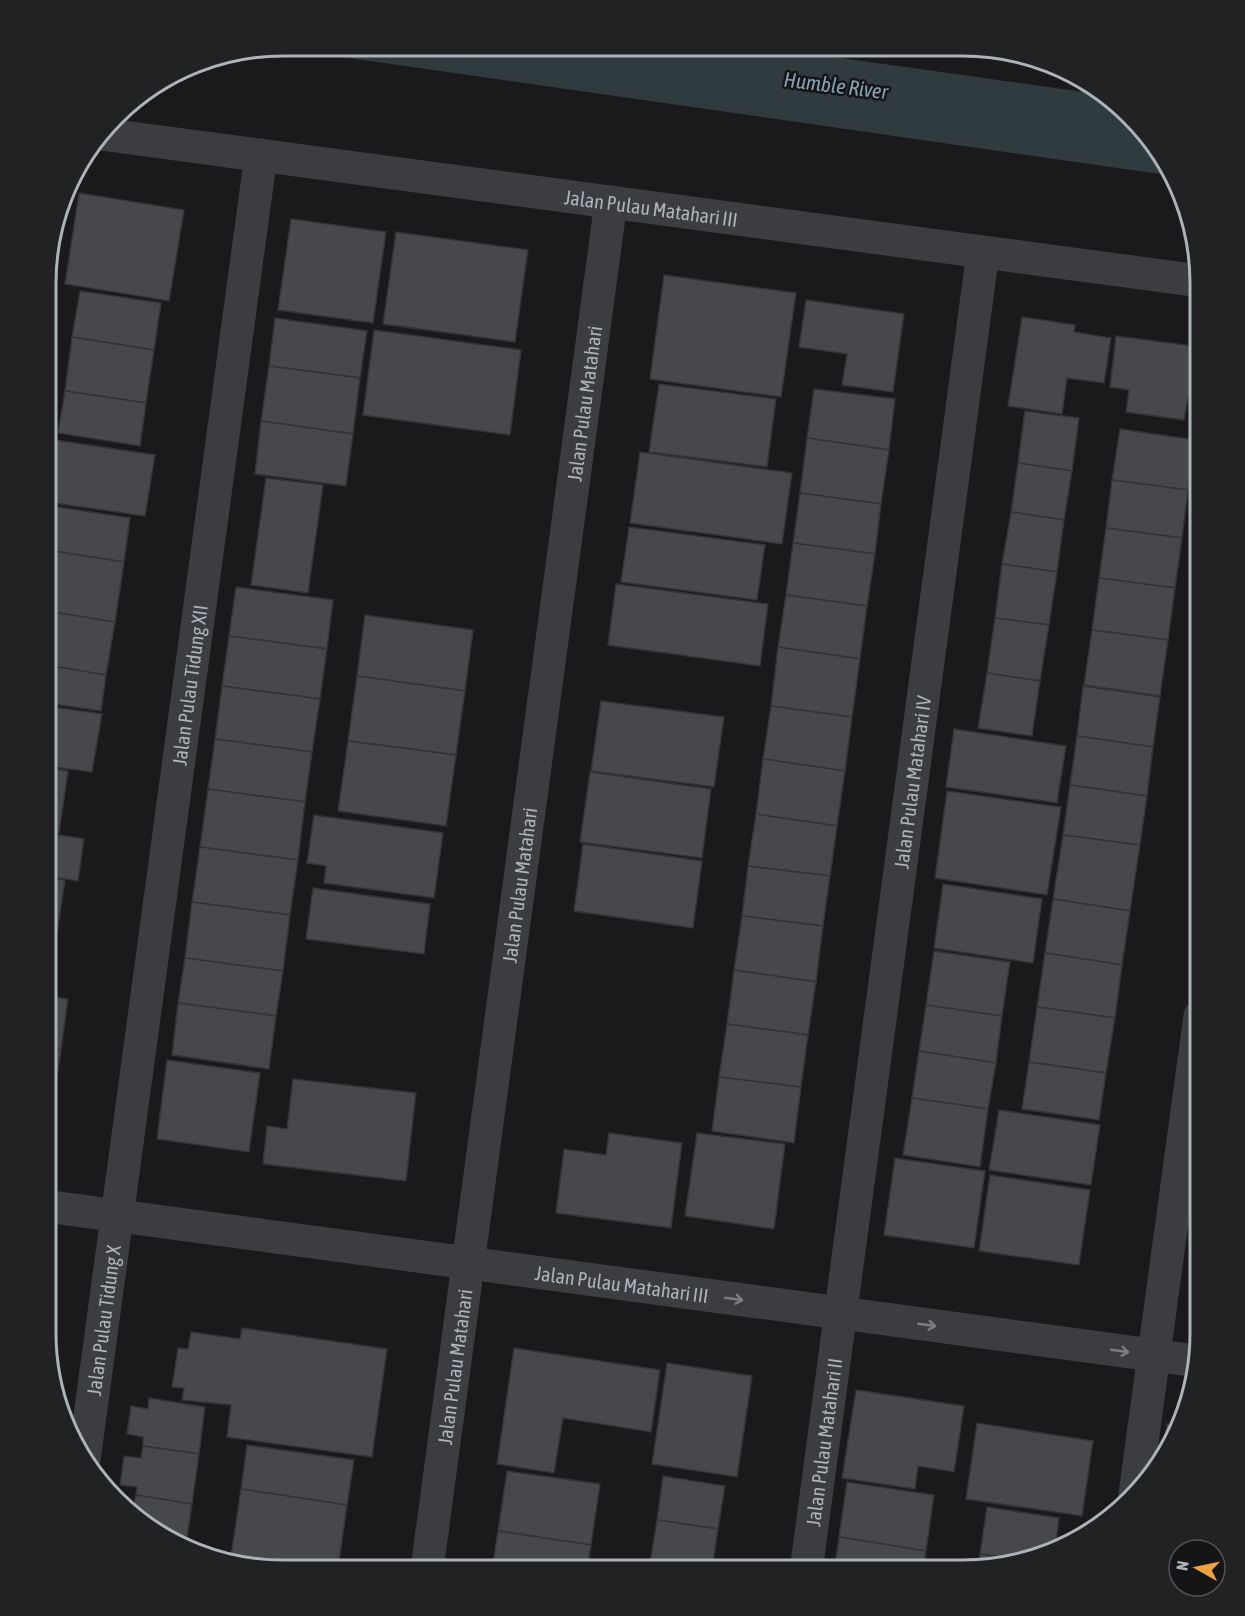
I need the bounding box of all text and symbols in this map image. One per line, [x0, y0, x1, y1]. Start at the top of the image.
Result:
water label: Humble River [783, 67, 890, 103]
street label: Jalan Pulau Matahari III [563, 185, 739, 231]
street label: Jalan Pulau Matahari [562, 324, 606, 483]
street label: Jalan Pulau Tidung XII [167, 603, 211, 767]
street label: Jalan Pulau Matahari IV [889, 694, 935, 870]
street label: Jalan Pulau Matahari [497, 806, 541, 964]
street label: Jalan Pulau Tidung X [81, 1244, 125, 1397]
street label: Jalan Pulau Matahari III [534, 1261, 710, 1307]
street label: Jalan Pulau Matahari [432, 1288, 476, 1446]
one-way arrow [723, 1293, 743, 1304]
one-way arrow [917, 1319, 936, 1330]
one-way arrow [1110, 1345, 1130, 1356]
street label: Jalan Pulau Matahari II [801, 1357, 846, 1528]
north arrow [1167, 1538, 1227, 1598]
text: N [1173, 1560, 1192, 1572]

